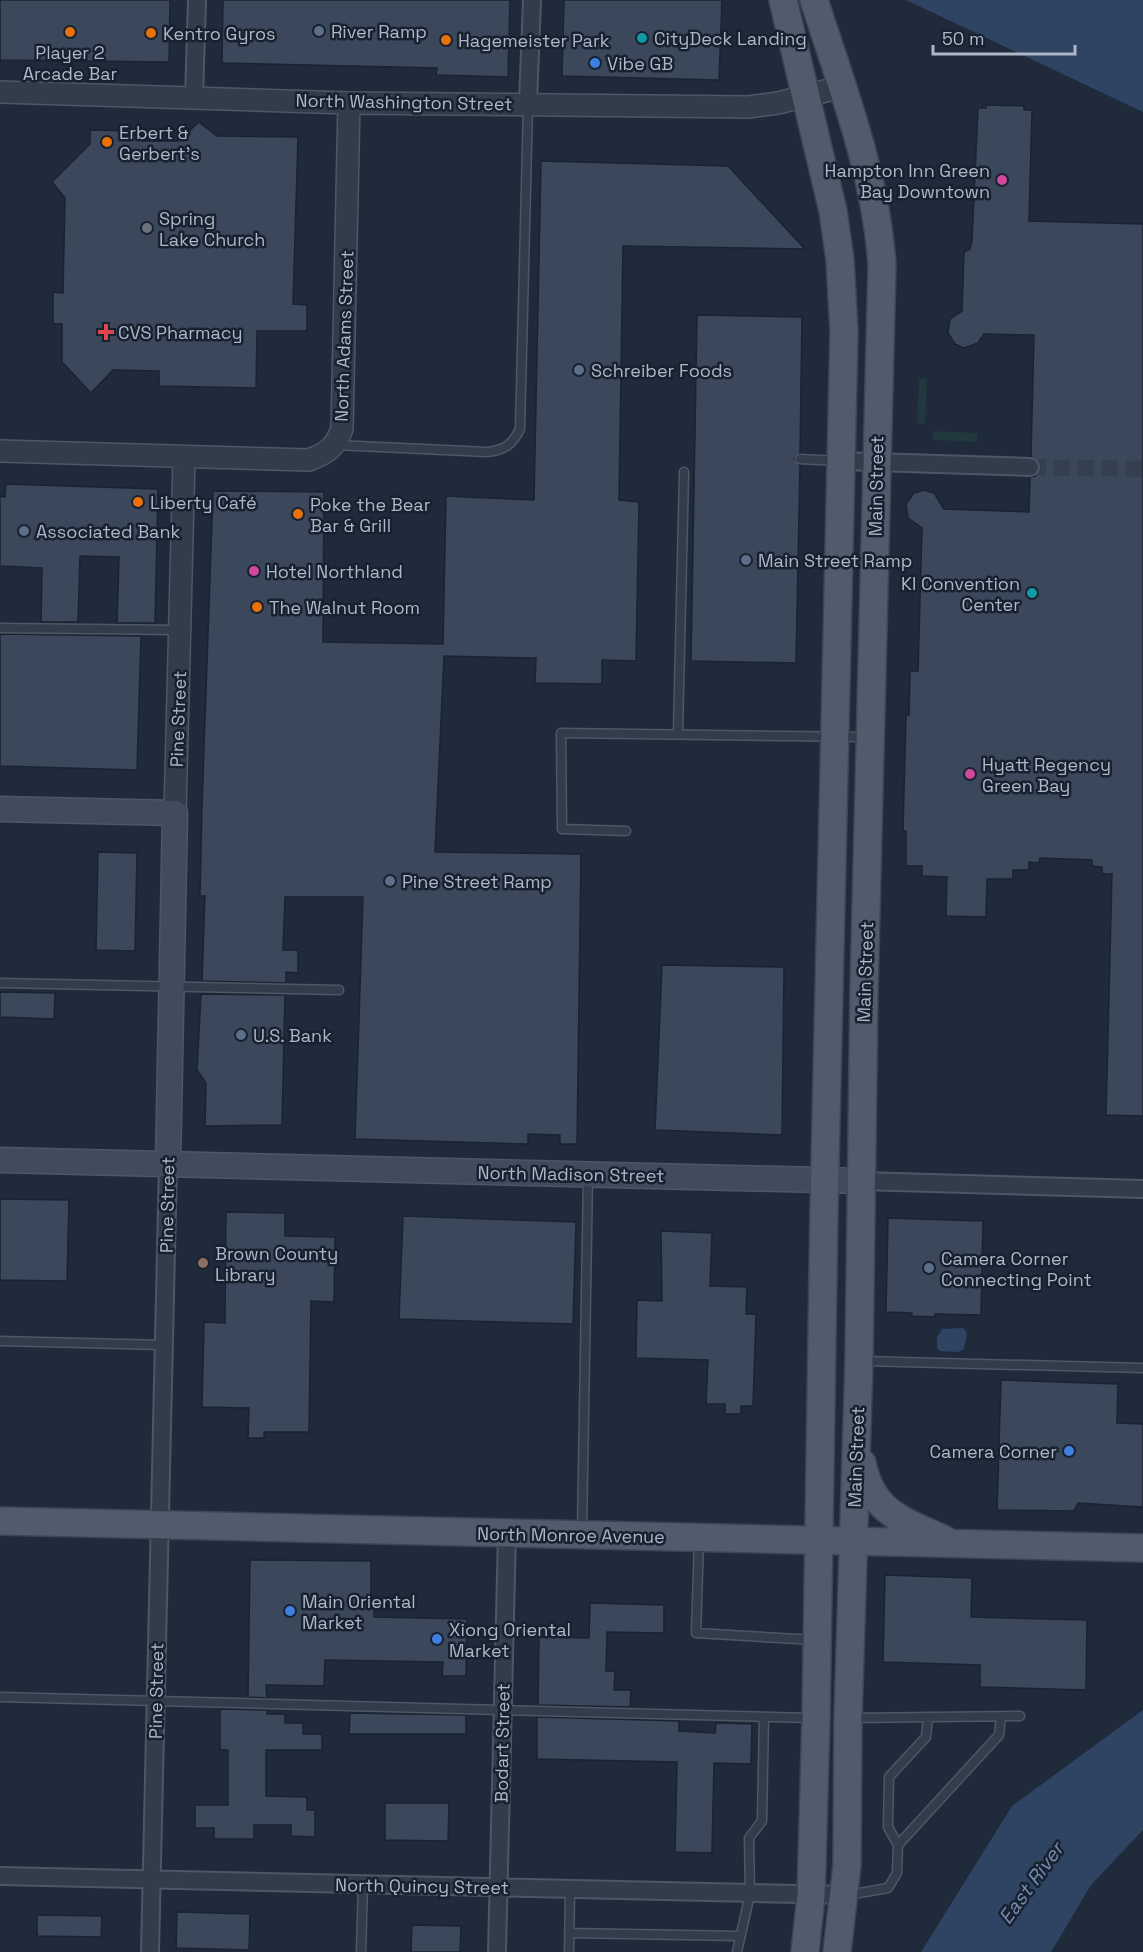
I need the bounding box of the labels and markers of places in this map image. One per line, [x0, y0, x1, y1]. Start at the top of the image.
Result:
place label: River Ramp [331, 20, 427, 43]
place label: Kentro Gyros [163, 22, 276, 45]
marker: River Ramp [312, 24, 326, 38]
marker: Player 2 Arcade Bar [63, 25, 77, 39]
marker: Kentro Gyros [144, 26, 158, 40]
place label: CityDeck Landing [654, 27, 807, 50]
place label: Hagemeister Park [458, 29, 610, 52]
marker: CityDeck Landing [635, 31, 649, 45]
marker: Hagemeister Park [439, 33, 453, 47]
place label: Player 2 Arcade Bar [23, 41, 117, 85]
place label: Vibe GB [607, 52, 673, 75]
marker: Vibe GB [588, 56, 602, 70]
place label: Erbert & Gerbert's [119, 121, 200, 165]
marker: Erbert & Gerbert's [100, 135, 114, 149]
place label: Hampton Inn Green Bay Downtown [825, 159, 990, 203]
marker: Hampton Inn Green Bay Downtown [995, 173, 1009, 187]
place label: Spring Lake Church [159, 207, 265, 251]
marker: Spring Lake Church [140, 221, 154, 235]
place label: CVS Pharmacy [118, 321, 242, 344]
marker: CVS Pharmacy [99, 325, 113, 339]
place label: Schreiber Foods [591, 359, 732, 382]
marker: Schreiber Foods [572, 363, 586, 377]
place label: Liberty Café [150, 491, 257, 514]
place label: Poke the Bear Bar & Grill [310, 493, 431, 537]
marker: Liberty Café [131, 495, 145, 509]
marker: Poke the Bear Bar & Grill [291, 507, 305, 521]
place label: Associated Bank [36, 520, 180, 543]
marker: Associated Bank [17, 524, 31, 538]
place label: Main Street Ramp [758, 549, 912, 572]
marker: Main Street Ramp [739, 553, 753, 567]
place label: Hotel Northland [266, 560, 403, 583]
marker: Hotel Northland [247, 564, 261, 578]
place label: KI Convention Center [901, 572, 1020, 616]
marker: KI Convention Center [1025, 586, 1039, 600]
place label: The Walnut Room [269, 596, 420, 619]
marker: The Walnut Room [250, 600, 264, 614]
place label: Hyatt Regency Green Bay [982, 753, 1111, 797]
marker: Hyatt Regency Green Bay [963, 767, 977, 781]
place label: Pine Street Ramp [402, 870, 552, 893]
marker: Pine Street Ramp [383, 874, 397, 888]
place label: U.S. Bank [253, 1024, 332, 1047]
marker: U.S. Bank [234, 1028, 248, 1042]
place label: Brown County Library [215, 1242, 338, 1286]
place label: Camera Corner Connecting Point [941, 1247, 1092, 1291]
marker: Brown County Library [196, 1256, 210, 1270]
marker: Camera Corner Connecting Point [922, 1261, 936, 1275]
place label: Camera Corner [930, 1440, 1057, 1463]
marker: Camera Corner [1062, 1444, 1076, 1458]
place label: Main Oriental Market [302, 1590, 416, 1634]
marker: Main Oriental Market [283, 1604, 297, 1618]
place label: Xiong Oriental Market [449, 1618, 571, 1662]
marker: Xiong Oriental Market [430, 1632, 444, 1646]

